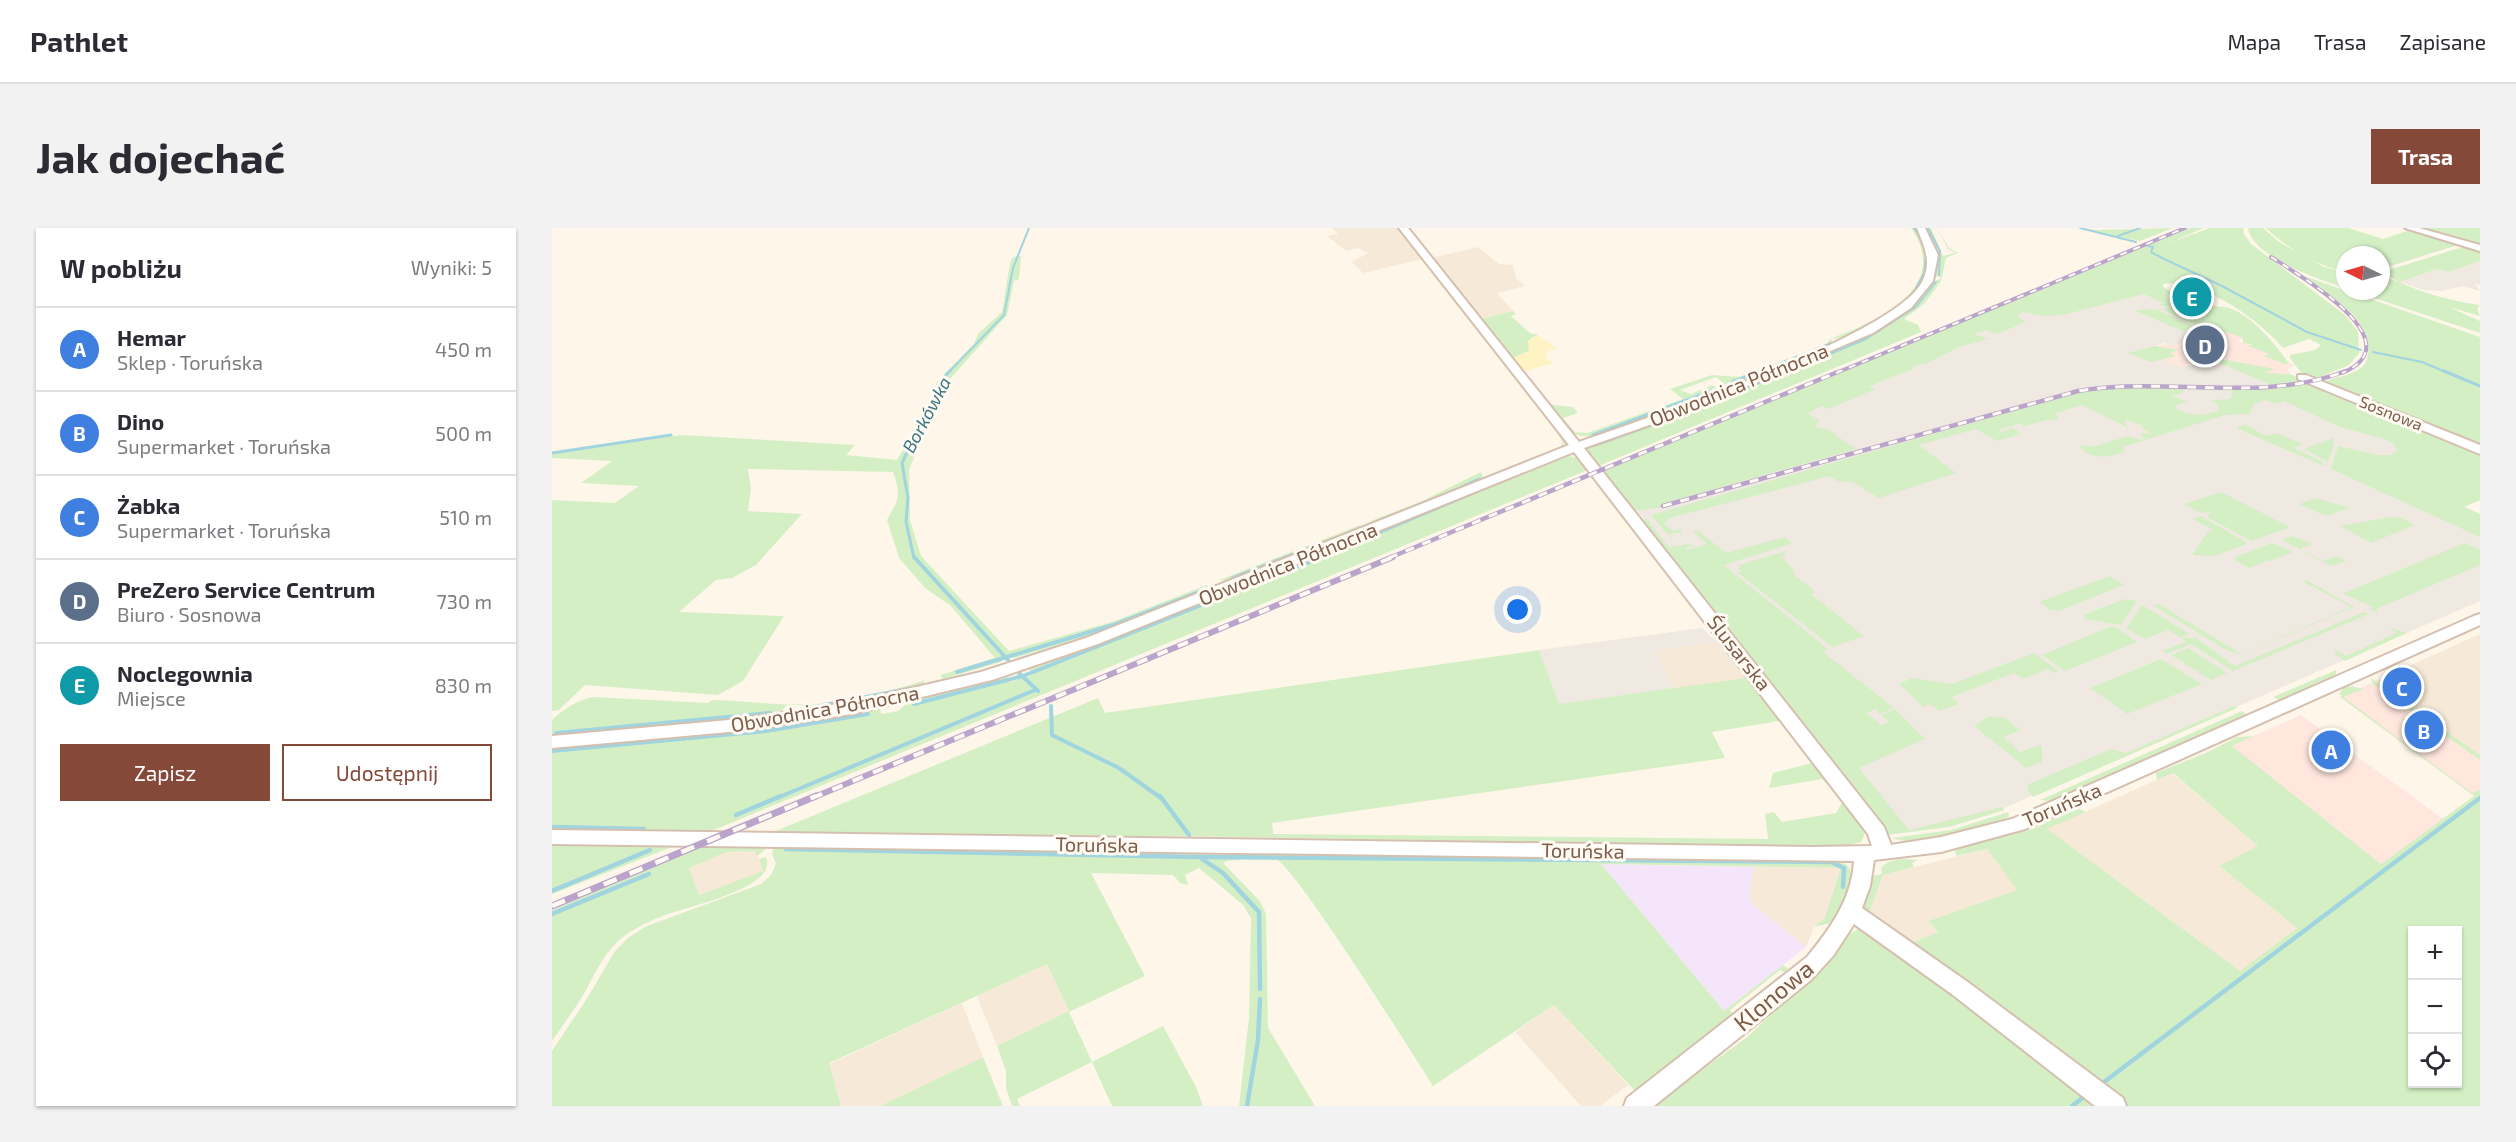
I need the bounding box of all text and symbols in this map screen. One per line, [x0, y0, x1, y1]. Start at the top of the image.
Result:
text: Pathlet [30, 24, 128, 58]
text: Mapa [2227, 29, 2281, 54]
text: Trasa [2314, 29, 2367, 54]
text: Zapisane [2400, 29, 2486, 54]
button: Trasa [2371, 129, 2480, 184]
text: Jak dojechać [36, 131, 285, 181]
north arrow [2336, 246, 2390, 300]
text: W pobliżu [60, 252, 182, 283]
text: Wyniki: 5 [411, 255, 492, 279]
pin: E [2172, 274, 2212, 320]
pin: D [2186, 322, 2224, 368]
text: Hemar [117, 324, 186, 350]
text: A [73, 337, 86, 361]
text: 450 m [435, 337, 492, 361]
street label: Obwodnica Północna [1646, 337, 1832, 431]
text: Sklep · Toruńska [117, 350, 263, 374]
water label: Borkówka [897, 373, 955, 456]
street label: Sosnowa [2357, 391, 2426, 434]
text: Dino [117, 408, 164, 434]
text: B [73, 421, 86, 445]
text: 500 m [435, 421, 492, 445]
text: Supermarket · Toruńska [117, 434, 331, 458]
text: Żabka [117, 492, 180, 518]
text: C [74, 505, 85, 529]
text: 510 m [439, 505, 492, 529]
street label: Obwodnica Północna [1195, 516, 1381, 610]
text: Supermarket · Toruńska [117, 518, 331, 542]
text: PreZero Service Centrum [117, 576, 375, 602]
text: D [73, 589, 86, 613]
text: 730 m [437, 589, 492, 613]
your location [1503, 595, 1532, 624]
text: Biuro · Sosnowa [117, 602, 262, 626]
street label: Ślusarska [1703, 610, 1777, 695]
text: Noclegownia [117, 660, 253, 686]
pin: C [2382, 664, 2422, 710]
text: E [74, 673, 85, 697]
text: 830 m [435, 673, 492, 697]
street label: Obwodnica Północna [729, 680, 921, 736]
text: Miejsce [117, 686, 186, 710]
pin: B [2404, 708, 2444, 752]
pin: A [2312, 728, 2350, 772]
button: Zapisz [60, 744, 270, 801]
button: Udostępnij [282, 744, 492, 801]
street label: Toruńska [2019, 777, 2105, 831]
street label: Toruńska [1055, 831, 1139, 857]
street label: Toruńska [1541, 837, 1625, 863]
map controls [2408, 926, 2462, 1088]
button: + [2408, 926, 2462, 980]
street label: Klonowa [1727, 953, 1819, 1037]
button: − [2408, 980, 2462, 1034]
button: locate [2408, 1034, 2462, 1088]

